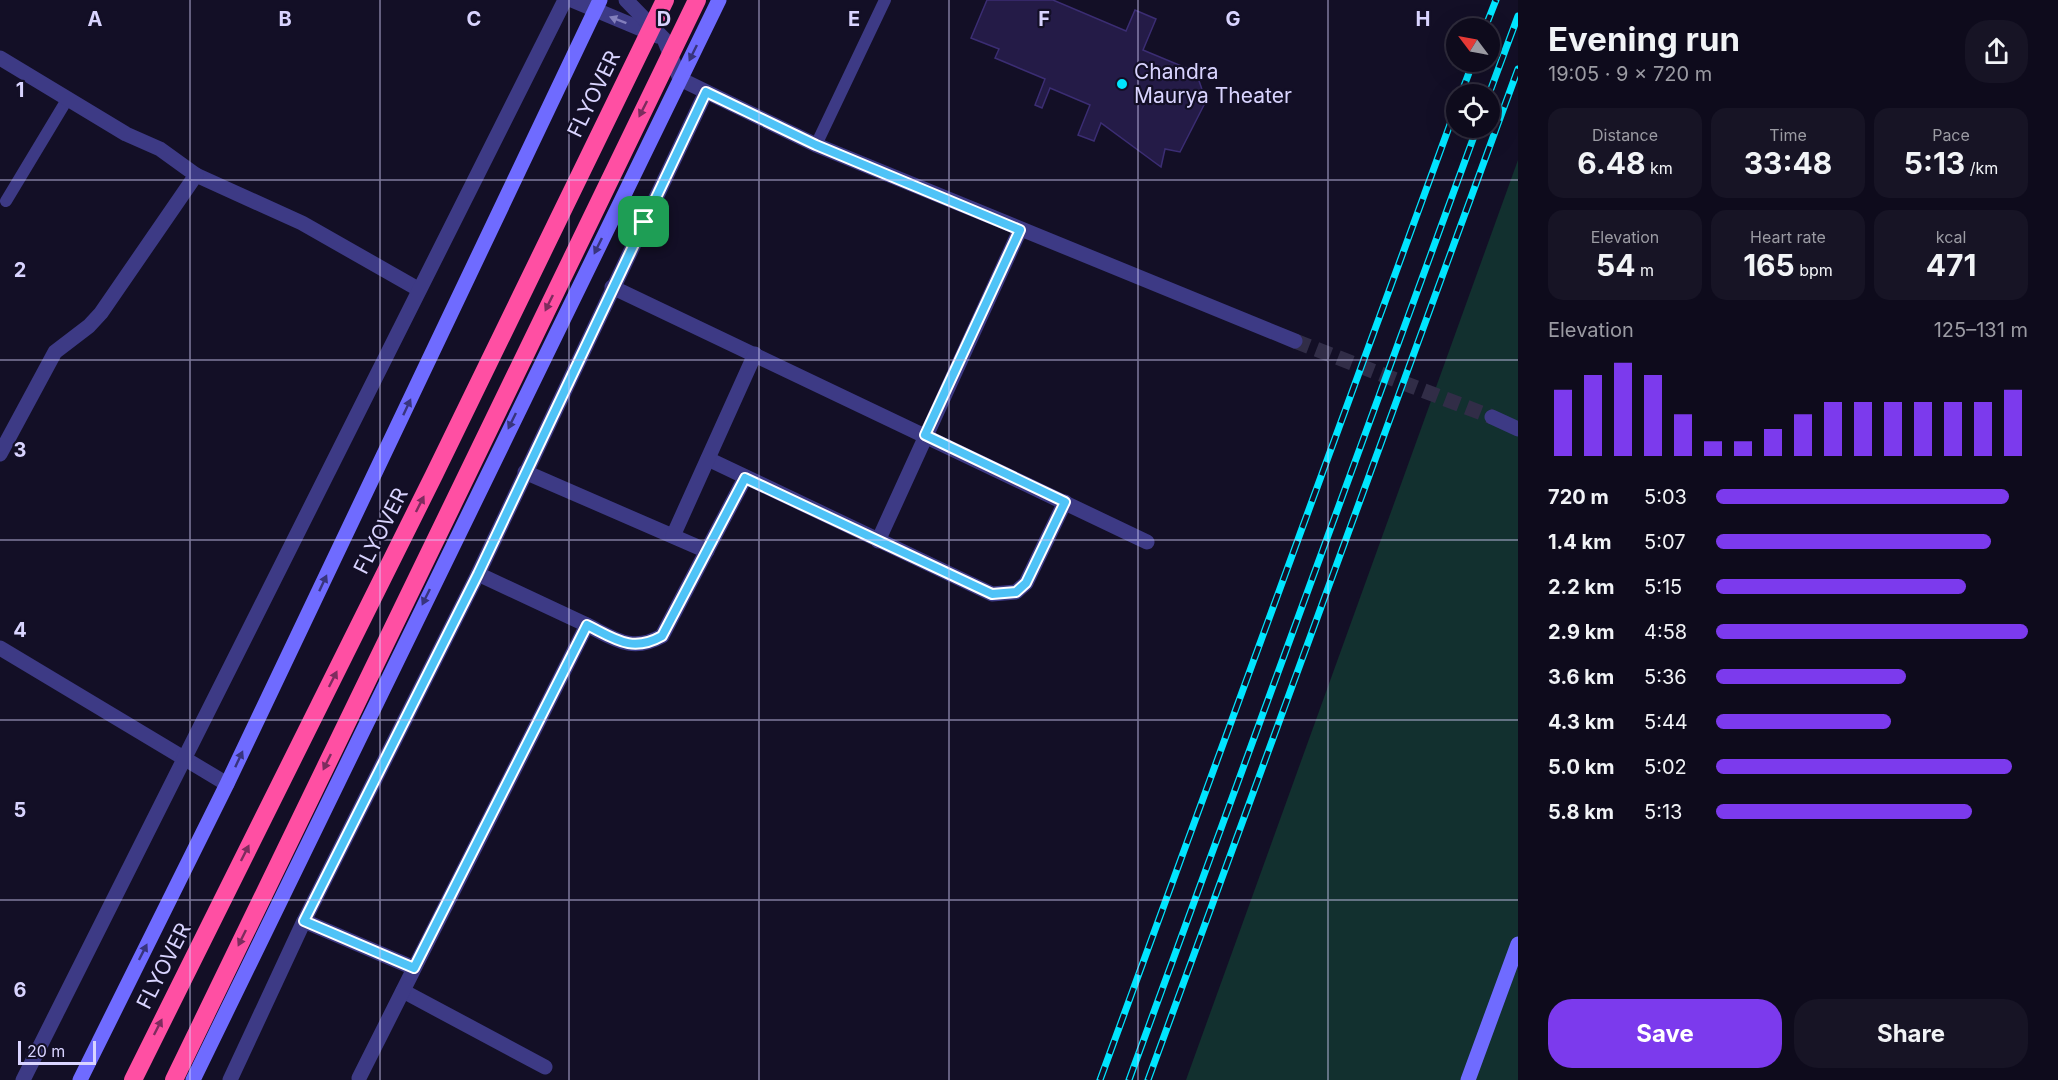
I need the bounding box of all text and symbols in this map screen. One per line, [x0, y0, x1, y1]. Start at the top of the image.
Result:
text: A [88, 7, 103, 31]
text: B [278, 7, 292, 31]
text: C [467, 7, 481, 31]
text: D [657, 7, 671, 31]
text: E [848, 7, 860, 31]
text: F [1038, 7, 1050, 31]
text: G [1225, 7, 1241, 31]
text: H [1416, 7, 1430, 31]
one-way arrow [608, 15, 626, 25]
north arrow [1446, 18, 1500, 72]
map controls [1446, 18, 1500, 138]
text: Evening run [1548, 19, 1740, 59]
button: share [1965, 20, 2028, 83]
one-way arrow [689, 44, 698, 61]
street label: FLYOVER [562, 46, 625, 141]
place label: Chandra Maurya Theater [1134, 59, 1292, 108]
text: 19:05 · 9 × 720 m [1548, 62, 1712, 86]
marker: Chandra Maurya Theater [1115, 77, 1129, 91]
text: 1 [16, 78, 24, 102]
button: locate [1446, 84, 1500, 138]
one-way arrow [638, 100, 648, 117]
text: Distance [1592, 125, 1658, 145]
text: Time [1769, 125, 1807, 145]
text: Pace [1932, 125, 1970, 145]
text: 6.48 [1577, 145, 1646, 181]
text: 33:48 [1744, 145, 1832, 181]
text: 5:13 [1904, 145, 1965, 181]
text: km [1646, 158, 1673, 178]
text: /km [1965, 158, 1998, 178]
pin [618, 196, 669, 247]
icon: arrive [627, 205, 660, 238]
text: Elevation [1591, 227, 1659, 247]
text: Heart rate [1750, 227, 1826, 247]
text: kcal [1936, 227, 1966, 247]
one-way arrow [594, 238, 603, 255]
text: 54 [1596, 247, 1635, 283]
text: 165 [1743, 247, 1795, 283]
text: 471 [1926, 247, 1976, 283]
text: 2 [14, 258, 26, 282]
text: m [1635, 260, 1654, 280]
text: bpm [1795, 260, 1833, 280]
one-way arrow [544, 294, 553, 311]
text: Elevation [1548, 318, 1634, 342]
text: 125–131 m [1934, 318, 2028, 342]
one-way arrow [402, 398, 411, 415]
one-way arrow [508, 413, 517, 430]
text: 3 [14, 438, 26, 462]
street label: FLYOVER [348, 484, 413, 578]
text: 720 m [1548, 485, 1609, 509]
text: 5:03 [1644, 485, 1687, 509]
one-way arrow [414, 495, 424, 513]
text: 1.4 km [1548, 530, 1611, 554]
text: 5:07 [1644, 530, 1685, 554]
one-way arrow [318, 574, 327, 591]
text: 2.2 km [1548, 575, 1614, 599]
text: 5:15 [1644, 575, 1682, 599]
one-way arrow [422, 588, 431, 605]
text: 4 [13, 618, 27, 642]
text: 2.9 km [1548, 620, 1615, 644]
text: 4:58 [1644, 620, 1687, 644]
text: 3.6 km [1548, 665, 1614, 689]
text: 5:36 [1644, 665, 1687, 689]
one-way arrow [328, 670, 337, 687]
text: 4.3 km [1548, 710, 1615, 734]
text: 5:44 [1644, 710, 1688, 734]
one-way arrow [235, 750, 244, 767]
one-way arrow [323, 754, 332, 771]
text: 5.0 km [1548, 755, 1615, 779]
text: 5:02 [1644, 755, 1687, 779]
text: 5 [14, 798, 26, 822]
text: 5.8 km [1548, 800, 1614, 824]
text: 5:13 [1644, 800, 1682, 824]
one-way arrow [240, 844, 250, 862]
street label: FLYOVER [131, 919, 196, 1013]
one-way arrow [238, 929, 248, 947]
one-way arrow [139, 944, 148, 961]
text: 6 [14, 978, 27, 1002]
button: Save [1548, 999, 1782, 1068]
button: Share [1794, 999, 2028, 1068]
one-way arrow [154, 1019, 163, 1036]
scale bar [18, 1038, 96, 1066]
text: 20 m [27, 1041, 65, 1061]

